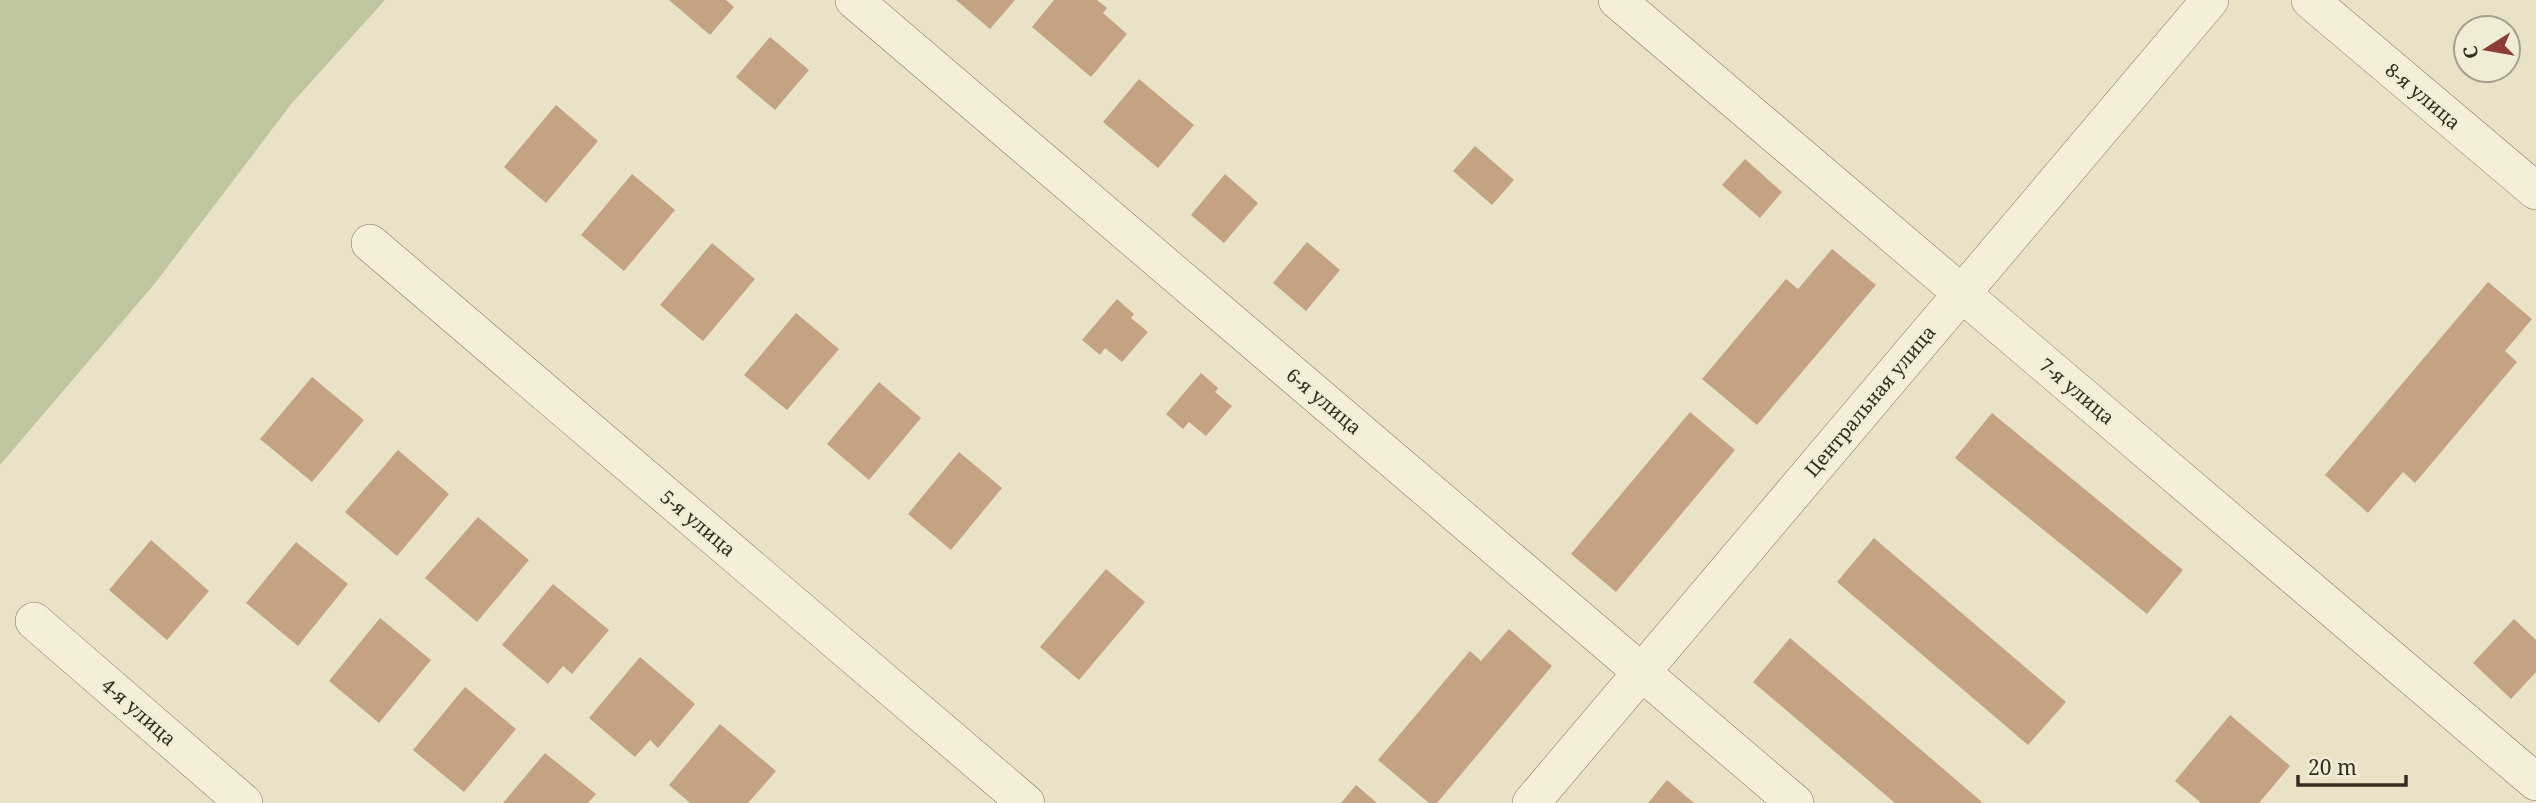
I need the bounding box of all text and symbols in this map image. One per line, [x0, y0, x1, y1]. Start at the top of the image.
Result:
north arrow [2452, 14, 2522, 84]
text: С [2456, 44, 2484, 61]
street label: 8-я улица [2380, 57, 2466, 135]
street label: Центральная улица [1799, 320, 1941, 482]
street label: 7-я улица [2034, 352, 2120, 430]
street label: 6-я улица [1281, 362, 1367, 440]
street label: 5-я улица [655, 484, 741, 562]
street label: 4-я улица [96, 672, 182, 752]
scale bar [2298, 744, 2406, 788]
text: 20 m [2308, 753, 2357, 781]

